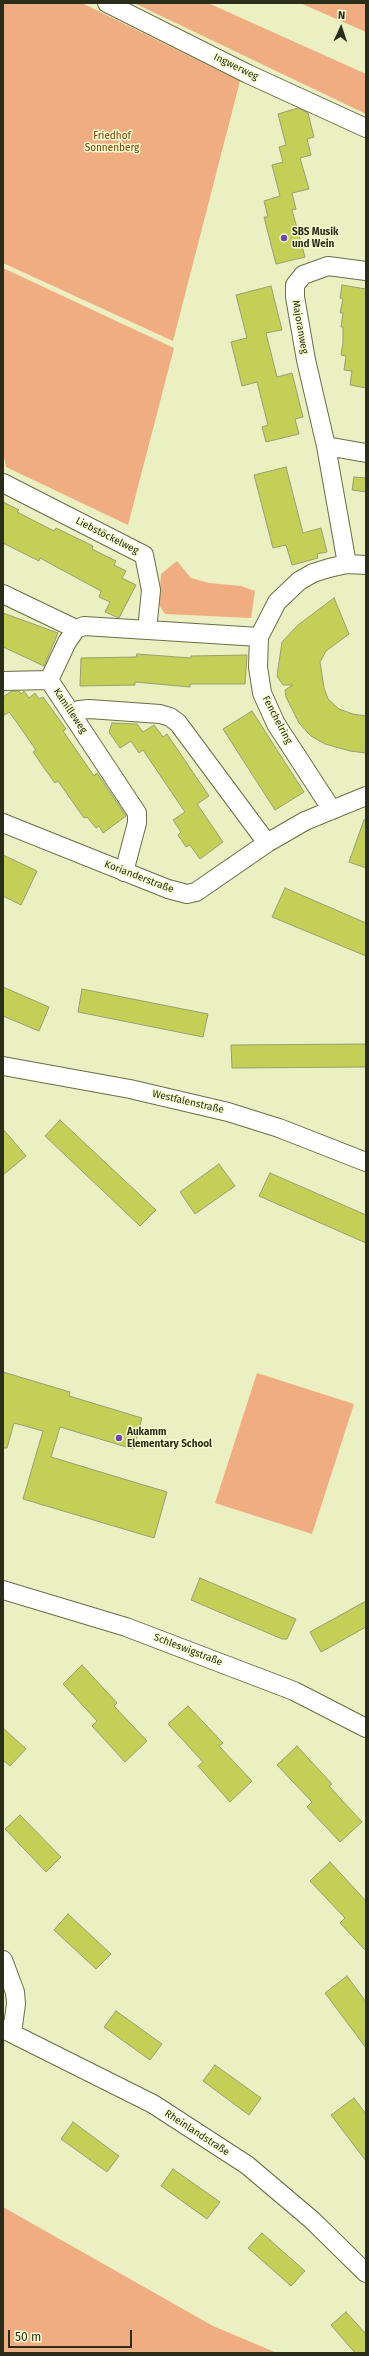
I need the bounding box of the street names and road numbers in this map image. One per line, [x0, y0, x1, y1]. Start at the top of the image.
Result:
street label: Ingwerweg [212, 51, 260, 83]
street label: Majoranweg [289, 299, 311, 355]
street label: Liebstöckelweg [73, 515, 141, 557]
street label: Kamilleweg [51, 686, 89, 736]
street label: Fenchelring [259, 694, 295, 746]
street label: Korianderstraße [103, 858, 175, 896]
street label: Westfalenstraße [151, 1088, 225, 1116]
street label: Schleswigstraße [152, 1631, 224, 1669]
street label: Rheinlandstraße [162, 2108, 232, 2158]

